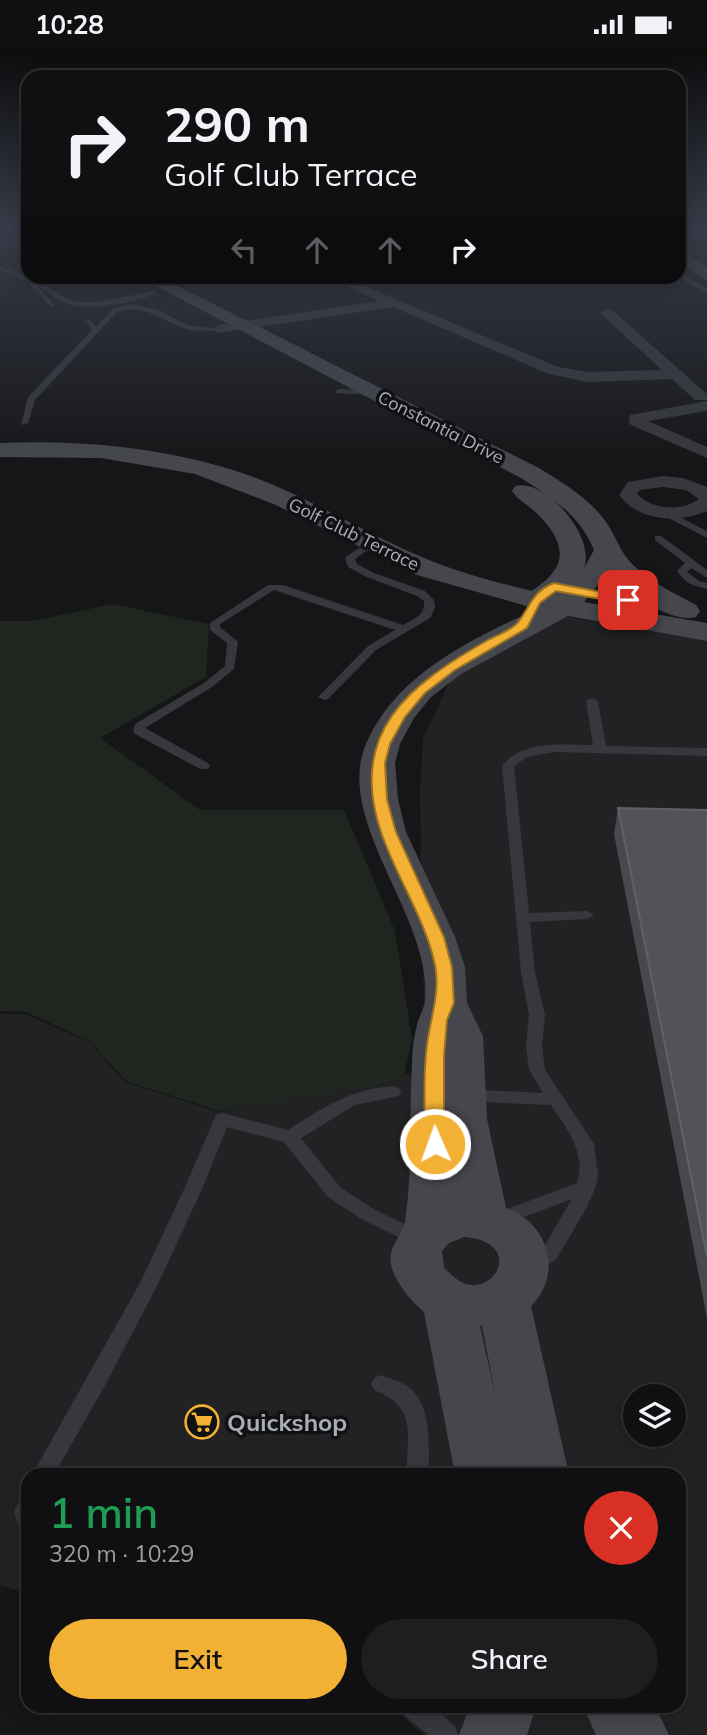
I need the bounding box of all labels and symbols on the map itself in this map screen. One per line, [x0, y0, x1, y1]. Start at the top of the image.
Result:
street label: Constantia Drive [374, 385, 508, 469]
street label: Golf Club Terrace [285, 492, 423, 576]
pin [598, 570, 658, 630]
position arrow [398, 1107, 472, 1181]
supermarket icon: Quickshop [183, 1403, 221, 1441]
place label: Quickshop [227, 1407, 347, 1437]

